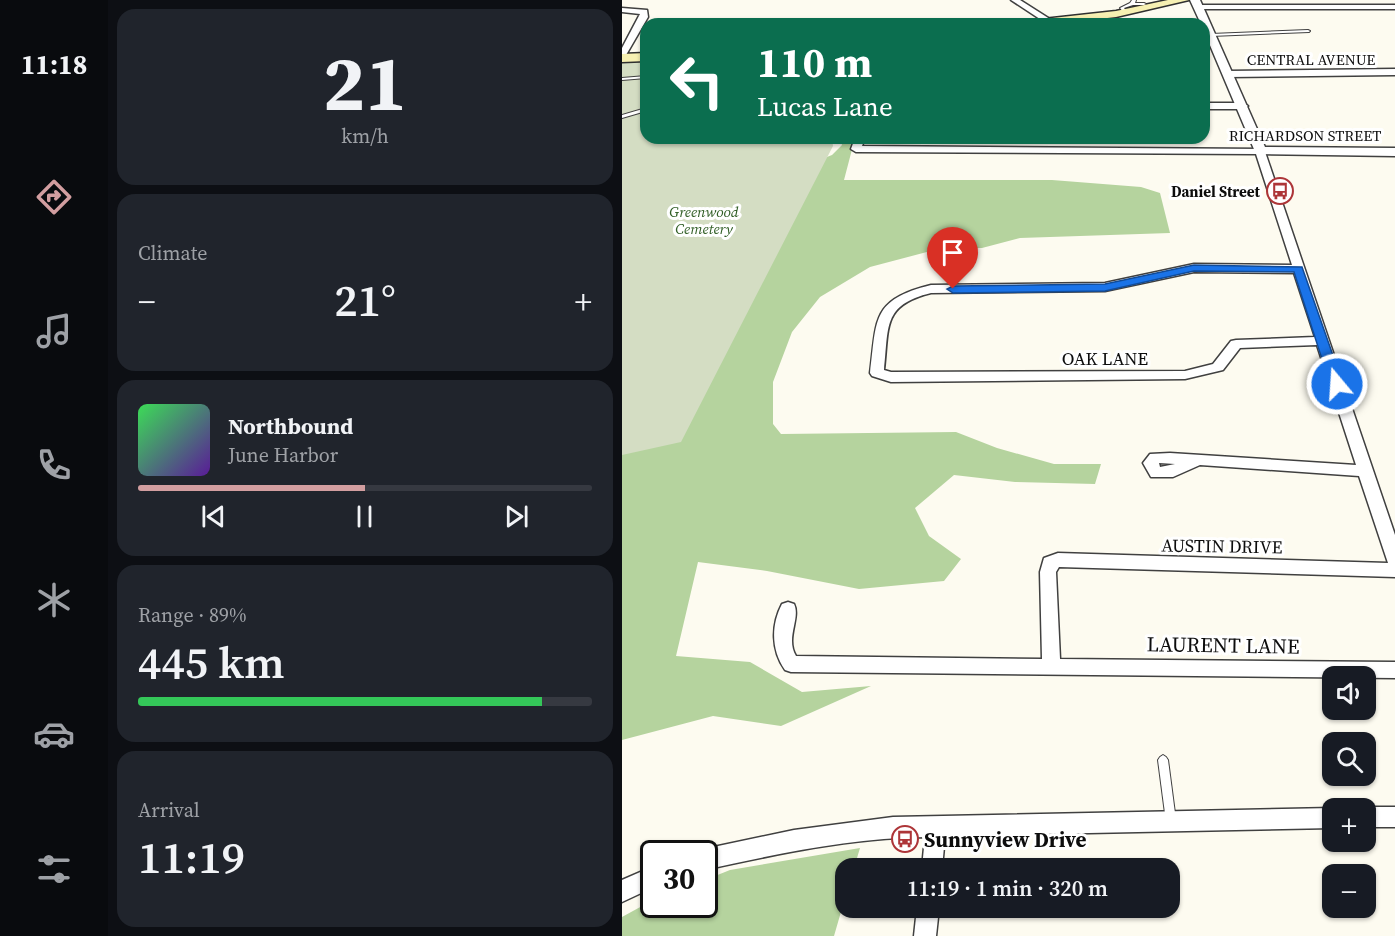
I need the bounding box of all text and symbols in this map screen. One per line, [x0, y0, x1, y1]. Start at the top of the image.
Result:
text: 21 [323, 29, 407, 136]
text: 110 m [757, 33, 872, 91]
icon: left [658, 42, 736, 120]
text: 11:18 [21, 46, 87, 83]
street label: CENTRAL AVENUE [1247, 49, 1375, 70]
text: Lucas Lane [757, 88, 893, 125]
text: km/h [341, 122, 389, 150]
street label: RICHARDSON STREET [1229, 125, 1381, 146]
icon: directions [33, 176, 75, 218]
bus stop icon: Daniel Street [1265, 176, 1295, 206]
place label: Daniel Street [1171, 181, 1261, 202]
park label: Greenwood Cemetery [669, 201, 739, 239]
pin [927, 227, 978, 289]
icon: arrive [936, 236, 969, 269]
text: Climate [138, 239, 207, 267]
text: 21° [334, 269, 396, 331]
text: − [138, 279, 156, 324]
text: + [575, 279, 592, 324]
icon: music [33, 310, 75, 352]
street label: OAK LANE [1062, 346, 1148, 371]
position arrow [1305, 352, 1369, 416]
text: Northbound [228, 411, 353, 441]
text: June Harbor [228, 441, 338, 469]
icon: phone [33, 444, 75, 486]
icon: previous [197, 500, 230, 533]
icon: pause [348, 500, 381, 533]
icon: next [500, 500, 533, 533]
street label: AUSTIN DRIVE [1161, 532, 1283, 560]
icon: climate [33, 579, 75, 621]
text: Range · 89% [138, 601, 247, 629]
street label: LAURENT LANE [1146, 629, 1300, 661]
text: 445 km [138, 631, 285, 693]
map controls [1322, 666, 1376, 918]
button: sound [1322, 666, 1376, 720]
icon: car [33, 713, 75, 755]
button: search [1322, 732, 1376, 786]
text: Arrival [138, 796, 200, 824]
button: + [1322, 798, 1376, 852]
bus stop icon: Sunnyview Drive [890, 824, 920, 854]
place label: Sunnyview Drive [924, 825, 1087, 854]
text: 11:19 [138, 826, 245, 888]
speed limit sign: 30 [640, 840, 718, 918]
icon: filters [33, 848, 75, 890]
button: − [1322, 864, 1376, 918]
text: 11:19 · 1 min · 320 m [907, 873, 1108, 903]

